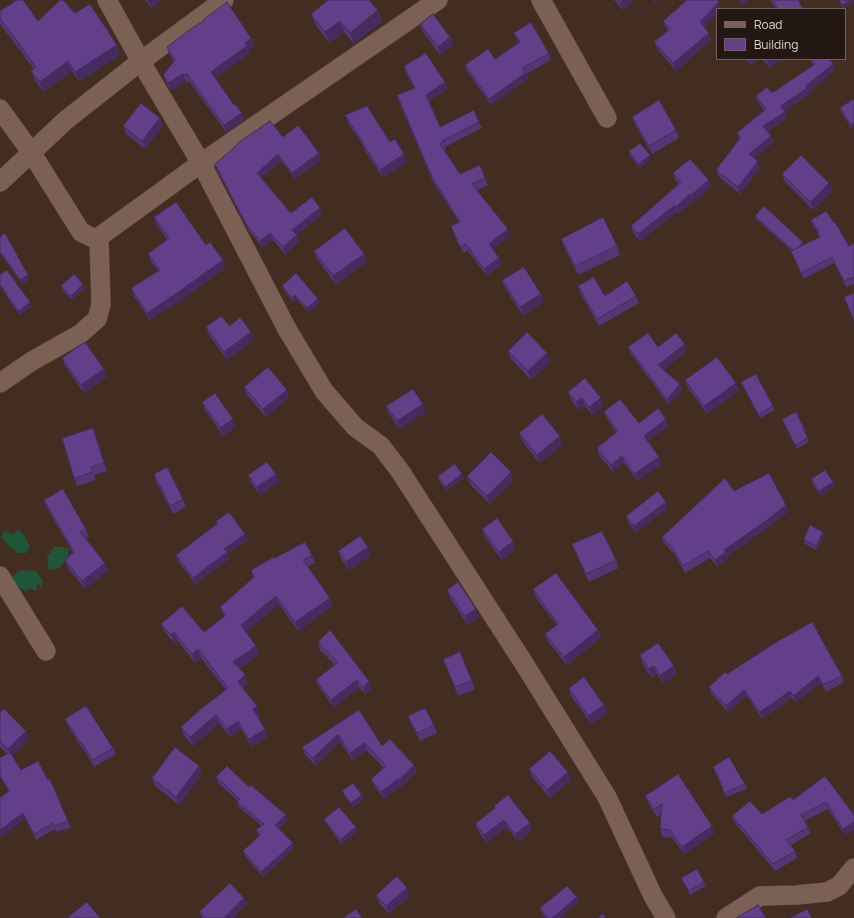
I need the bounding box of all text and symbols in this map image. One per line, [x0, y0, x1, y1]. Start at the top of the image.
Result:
legend [716, 8, 846, 60]
text: Road [754, 16, 782, 33]
text: Building [754, 36, 798, 53]

